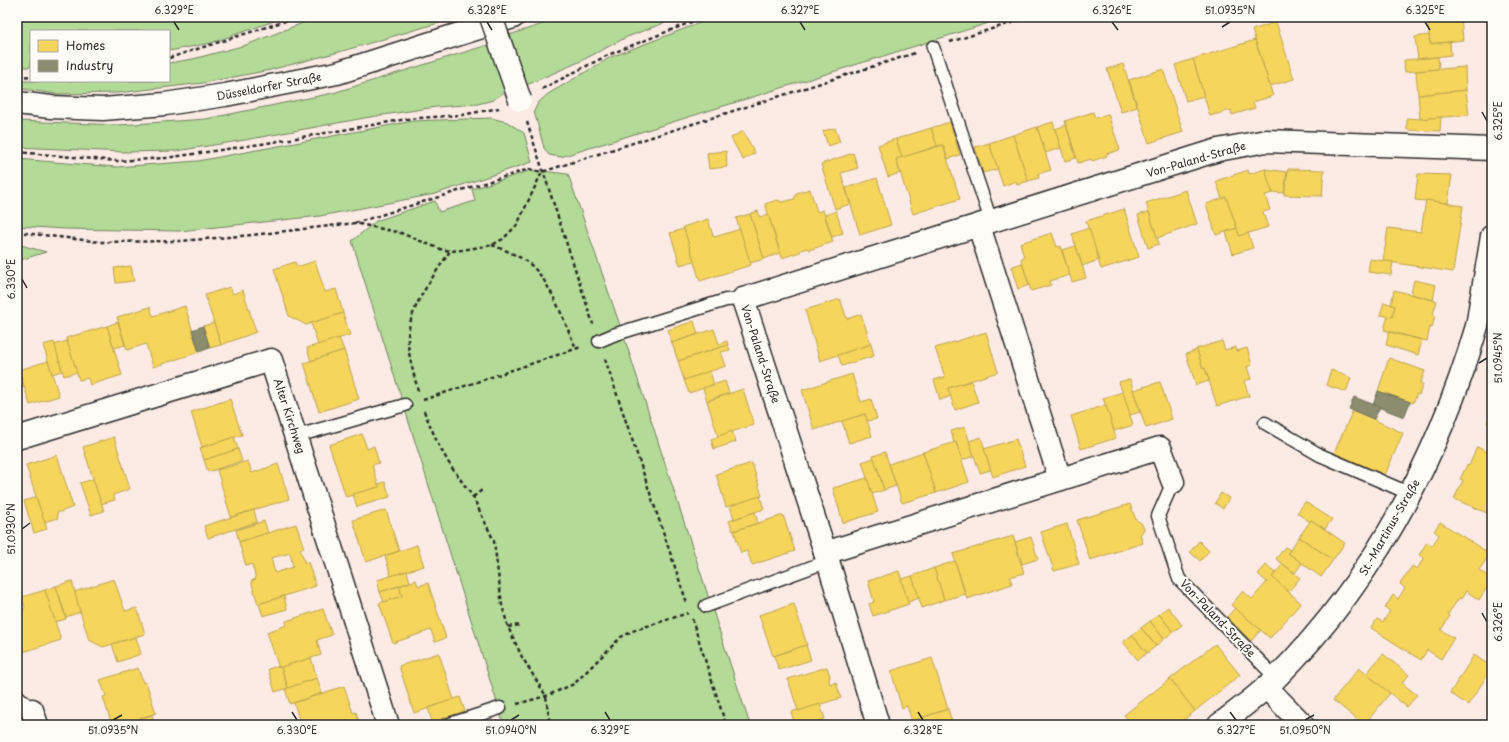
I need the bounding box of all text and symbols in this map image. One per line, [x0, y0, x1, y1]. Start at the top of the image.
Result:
text: 6.329°E [154, 2, 194, 17]
text: 6.328°E [467, 2, 507, 17]
text: 6.327°E [780, 2, 820, 17]
text: 6.326°E [1092, 2, 1132, 17]
text: 51.0935°N [1205, 2, 1256, 17]
text: 6.325°E [1405, 2, 1445, 17]
legend [30, 30, 170, 82]
text: Homes [66, 36, 105, 54]
text: Industry [66, 56, 114, 74]
street label: Düsseldorfer Straße [215, 67, 323, 104]
text: 6.325°E [1490, 101, 1505, 141]
street label: Von-Paland-Straße [1144, 137, 1248, 181]
text: 6.330°E [3, 259, 18, 299]
street label: Von-Paland-Straße [737, 303, 785, 406]
text: 51.0945°N [1490, 332, 1505, 383]
street label: Alter Kirchweg [270, 376, 310, 456]
street label: St.-Martinus-Straße [1354, 475, 1424, 578]
text: 51.0930°N [3, 503, 18, 555]
street label: Von-Paland-Straße [1176, 575, 1260, 661]
text: 6.326°E [1490, 602, 1505, 642]
text: 51.0935°N [88, 722, 139, 737]
text: 6.330°E [277, 722, 317, 737]
text: 51.0940°N [485, 722, 537, 737]
text: 6.329°E [590, 722, 630, 737]
text: 6.328°E [903, 722, 943, 737]
text: 6.327°E [1216, 722, 1256, 737]
text: 51.0950°N [1279, 722, 1331, 737]

